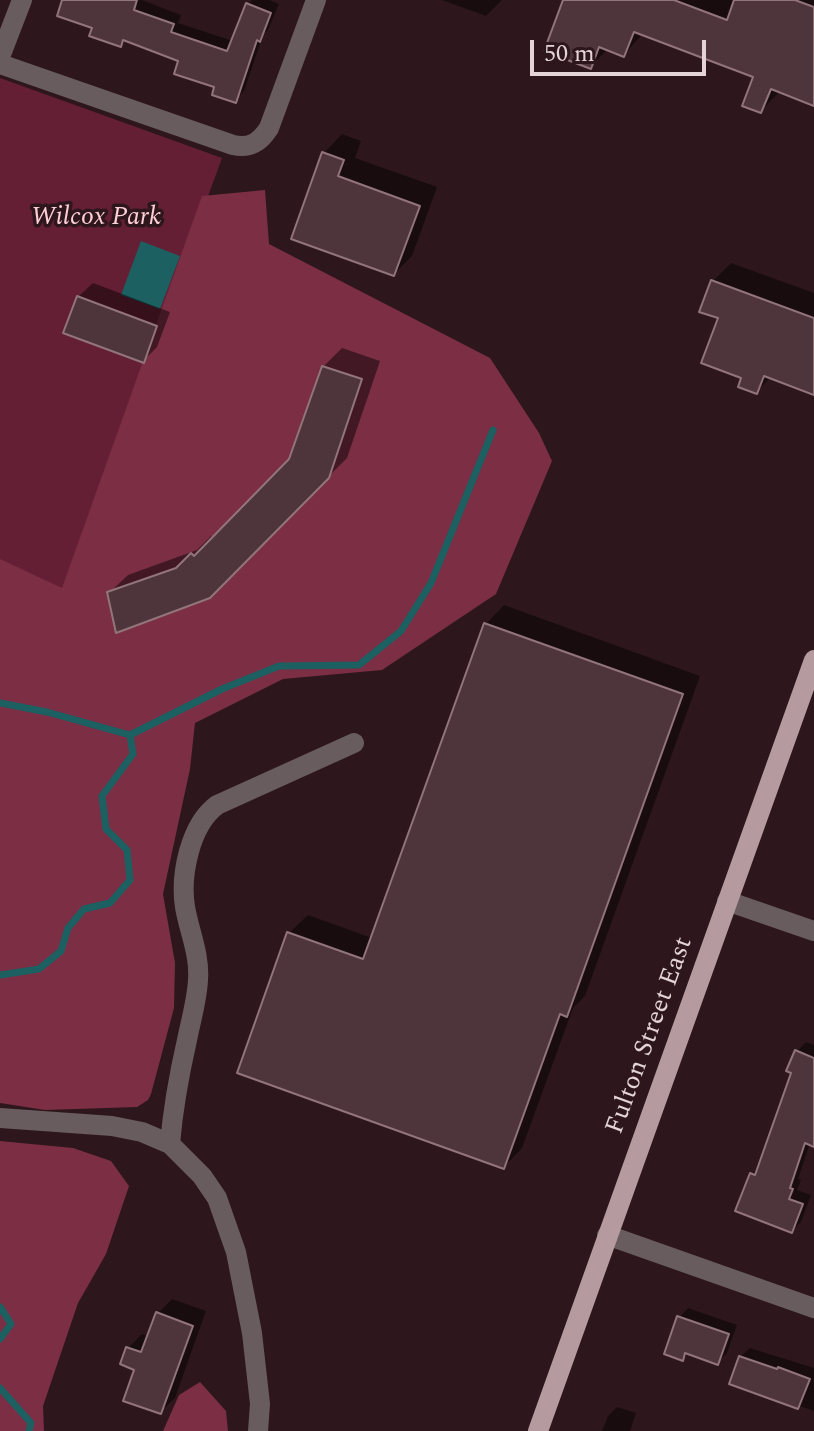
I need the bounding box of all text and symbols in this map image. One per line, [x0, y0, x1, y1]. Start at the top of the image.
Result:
scale bar [534, 24, 710, 74]
text: 50 m [544, 36, 595, 72]
park label: Wilcox Park [31, 203, 161, 235]
street label: Fulton Street East [601, 933, 701, 1139]

